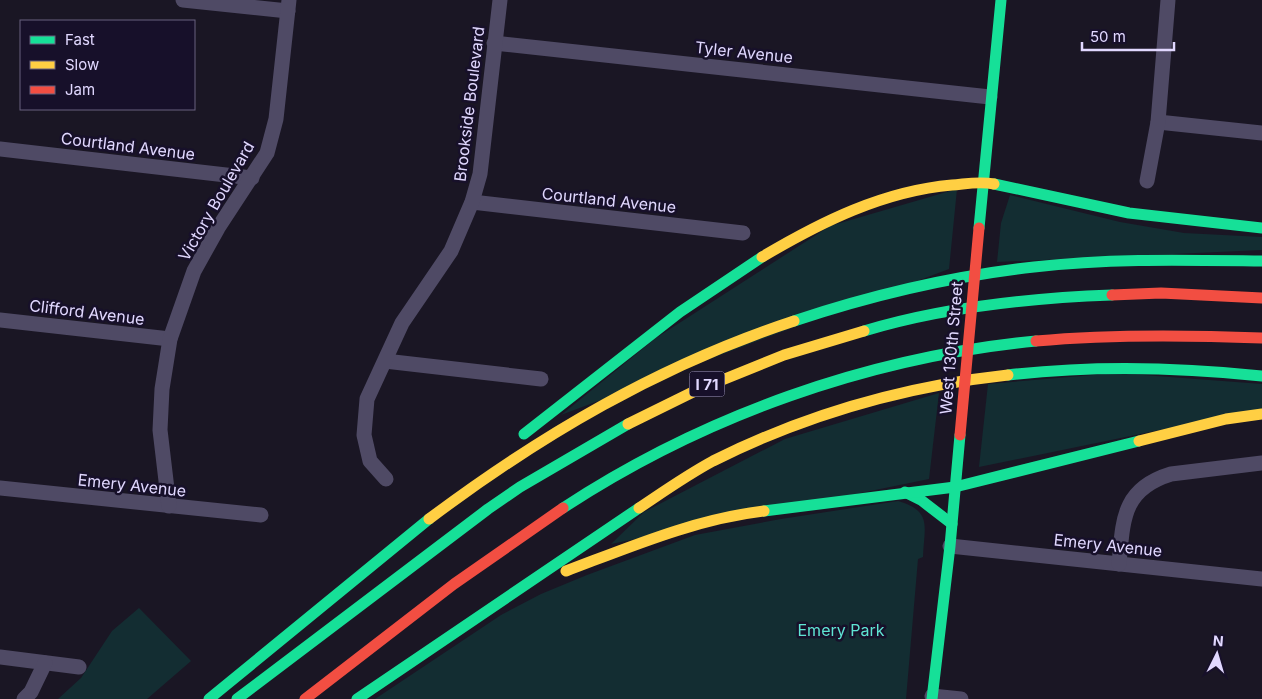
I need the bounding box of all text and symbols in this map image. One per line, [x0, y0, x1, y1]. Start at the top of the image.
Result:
legend [20, 20, 195, 110]
scale bar [1082, 20, 1174, 52]
street label: Brookside Boulevard [450, 25, 488, 183]
text: 50 m [1090, 27, 1126, 46]
text: Fast [65, 30, 95, 49]
street label: Tyler Avenue [694, 37, 794, 67]
text: Slow [65, 55, 99, 74]
text: Jam [65, 80, 95, 99]
street label: Courtland Avenue [60, 128, 196, 164]
street label: Victory Boulevard [174, 138, 258, 264]
street label: Courtland Avenue [541, 183, 677, 217]
street label: West 130th Street [935, 281, 967, 415]
street label: Clifford Avenue [28, 295, 146, 329]
road number: I 71 [690, 372, 724, 396]
street label: Emery Avenue [77, 469, 187, 501]
street label: Emery Avenue [1053, 529, 1163, 561]
park label: Emery Park [798, 620, 885, 640]
north arrow [1192, 629, 1242, 679]
text: N [1212, 632, 1224, 649]

